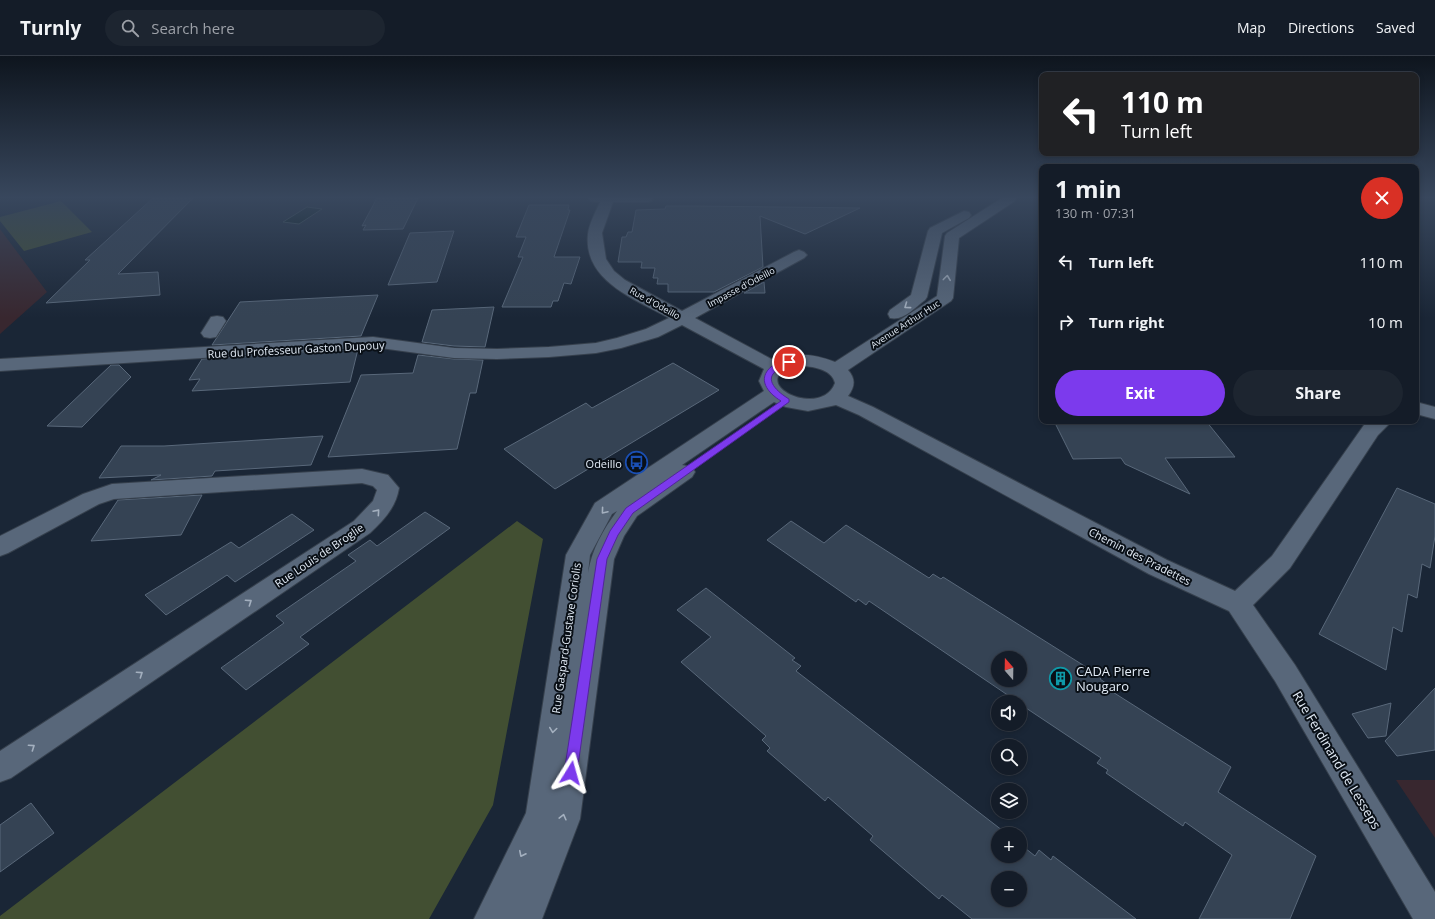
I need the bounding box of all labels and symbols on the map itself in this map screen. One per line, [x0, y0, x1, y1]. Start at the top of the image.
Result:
street label: Impasse d'Odeillo [705, 264, 777, 310]
one-way arrow [942, 275, 951, 281]
street label: Rue d'Odeillo [627, 284, 683, 322]
street label: Avenue Arthur Huc [868, 296, 943, 351]
one-way arrow [904, 301, 911, 308]
street label: Rue du Professeur Gaston Dupouy [207, 337, 385, 361]
pin [772, 345, 806, 379]
bus stop icon: Odeillo [624, 450, 650, 476]
place label: Odeillo [586, 456, 622, 471]
one-way arrow [601, 506, 608, 514]
one-way arrow [373, 509, 380, 516]
street label: Rue Louis de Broglie [272, 520, 366, 590]
street label: Chemin des Pradettes [1086, 524, 1194, 588]
street label: Rue Gaspard-Gustave Coriolis [548, 562, 584, 714]
one-way arrow [245, 599, 252, 607]
north arrow [991, 651, 1027, 687]
place label: CADA Pierre Nougaro [1076, 662, 1150, 695]
building icon: CADA Pierre Nougaro [1048, 665, 1074, 691]
one-way arrow [136, 672, 143, 679]
street label: Rue Ferdinand de Lesseps [1289, 688, 1385, 832]
one-way arrow [549, 727, 558, 733]
one-way arrow [28, 744, 35, 751]
position arrow [550, 752, 592, 794]
one-way arrow [559, 814, 567, 821]
one-way arrow [519, 850, 527, 858]

